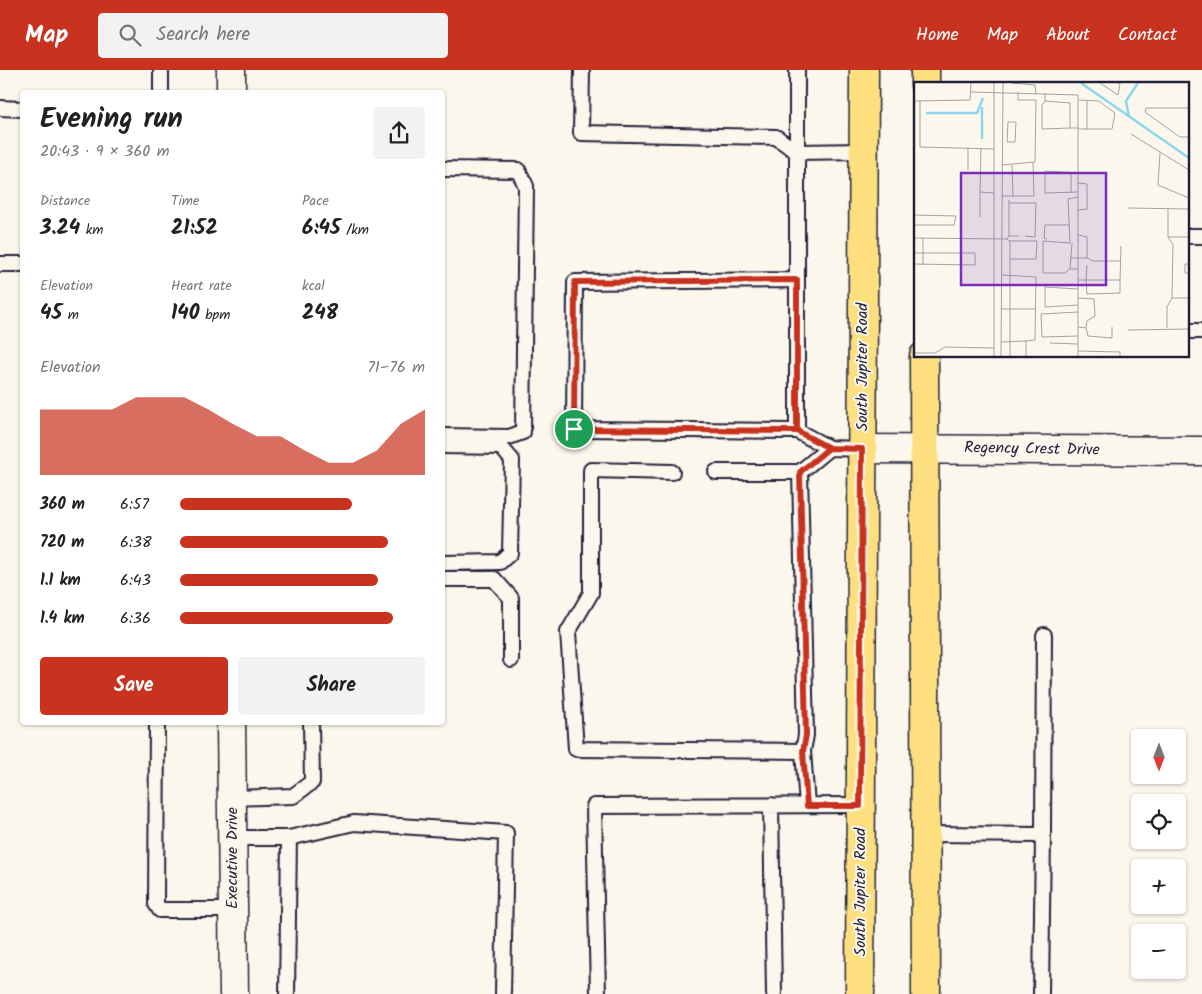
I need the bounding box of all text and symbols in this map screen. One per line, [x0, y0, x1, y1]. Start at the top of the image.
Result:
search box [98, 13, 448, 58]
text: Map [25, 16, 68, 55]
text: Search here [156, 20, 250, 50]
icon: search [116, 21, 144, 49]
text: Home [916, 21, 959, 50]
text: Map [987, 21, 1018, 50]
text: About [1046, 21, 1090, 50]
text: Contact [1118, 21, 1177, 50]
inset map [914, 82, 1190, 358]
text: Evening run [40, 97, 183, 142]
button: share [373, 107, 425, 159]
text: 20:43 · 9 × 360 m [40, 139, 169, 164]
text: Distance [40, 190, 90, 212]
text: Time [171, 190, 199, 212]
text: Pace [302, 190, 329, 212]
text: 3.24 [40, 212, 80, 245]
text: 21:52 [171, 212, 218, 245]
text: 6:45 [302, 212, 341, 245]
text: km [80, 219, 103, 241]
text: /km [341, 219, 369, 241]
text: Elevation [40, 275, 93, 297]
text: Heart rate [171, 275, 232, 297]
text: kcal [302, 275, 325, 297]
text: 45 [40, 297, 62, 330]
text: 140 [171, 297, 200, 330]
text: 248 [302, 297, 338, 330]
street label: South Jupiter Road [850, 302, 875, 431]
text: m [62, 304, 79, 326]
text: bpm [200, 304, 230, 326]
text: Elevation [40, 355, 101, 380]
text: 71–76 m [367, 355, 425, 380]
pin [553, 408, 595, 450]
icon: arrive [560, 415, 588, 443]
street label: Regency Crest Drive [964, 435, 1100, 463]
text: 360 m [40, 492, 85, 517]
text: 6:57 [120, 492, 149, 517]
text: 720 m [40, 530, 84, 555]
text: 6:38 [120, 530, 152, 555]
text: 1.1 km [40, 568, 81, 593]
text: 6:43 [120, 568, 151, 593]
text: 1.4 km [40, 606, 85, 631]
text: 6:36 [120, 606, 151, 631]
button: Save [40, 657, 228, 715]
button: Share [238, 657, 425, 715]
north arrow [1131, 729, 1186, 784]
map controls [1131, 729, 1186, 979]
button: locate [1131, 794, 1186, 849]
street label: Executive Drive [220, 807, 245, 909]
street label: South Jupiter Road [848, 827, 873, 956]
button: + [1131, 859, 1186, 914]
button: − [1131, 924, 1186, 979]

